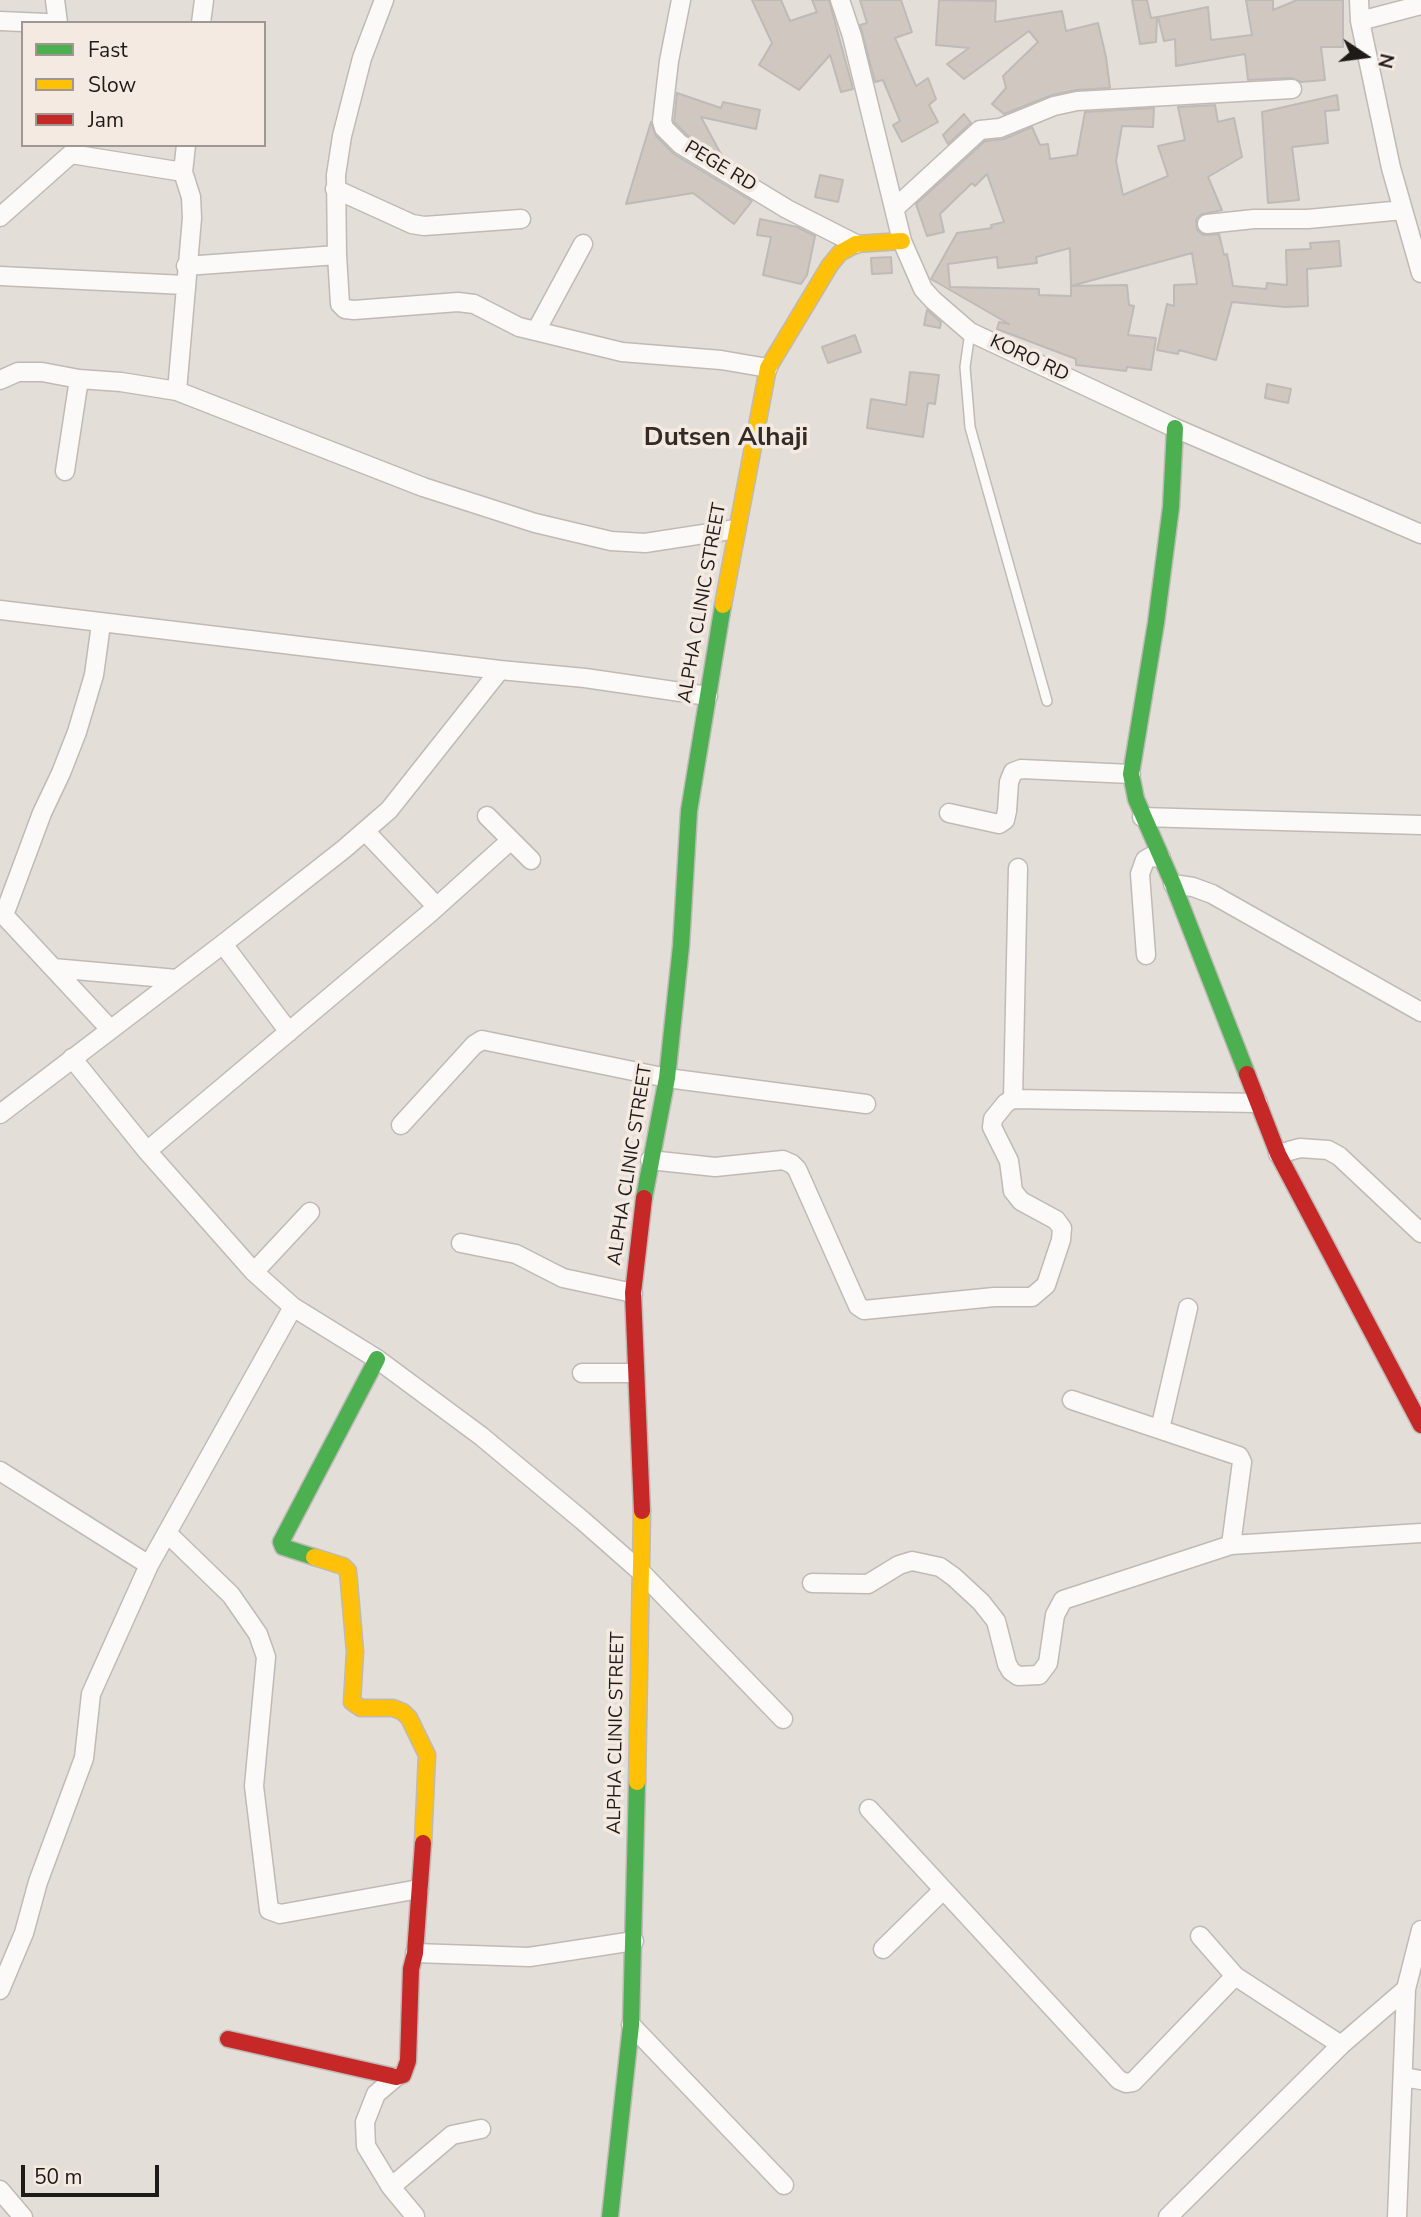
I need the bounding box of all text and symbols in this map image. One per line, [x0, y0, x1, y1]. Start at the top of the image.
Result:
legend [21, 21, 266, 147]
north arrow [1330, 21, 1400, 91]
text: Fast [88, 36, 128, 64]
text: N [1371, 51, 1400, 71]
text: Slow [88, 71, 136, 99]
text: Jam [88, 106, 124, 134]
street label: PEGE RD [680, 137, 760, 197]
street label: KORO RD [986, 331, 1072, 387]
district label: Dutsen Alhaji [644, 423, 808, 455]
street label: ALPHA CLINIC STREET [674, 501, 732, 705]
street label: ALPHA CLINIC STREET [604, 1063, 658, 1267]
street label: ALPHA CLINIC STREET [604, 1631, 630, 1835]
scale bar [24, 2150, 163, 2194]
text: 50 m [34, 2163, 83, 2191]

